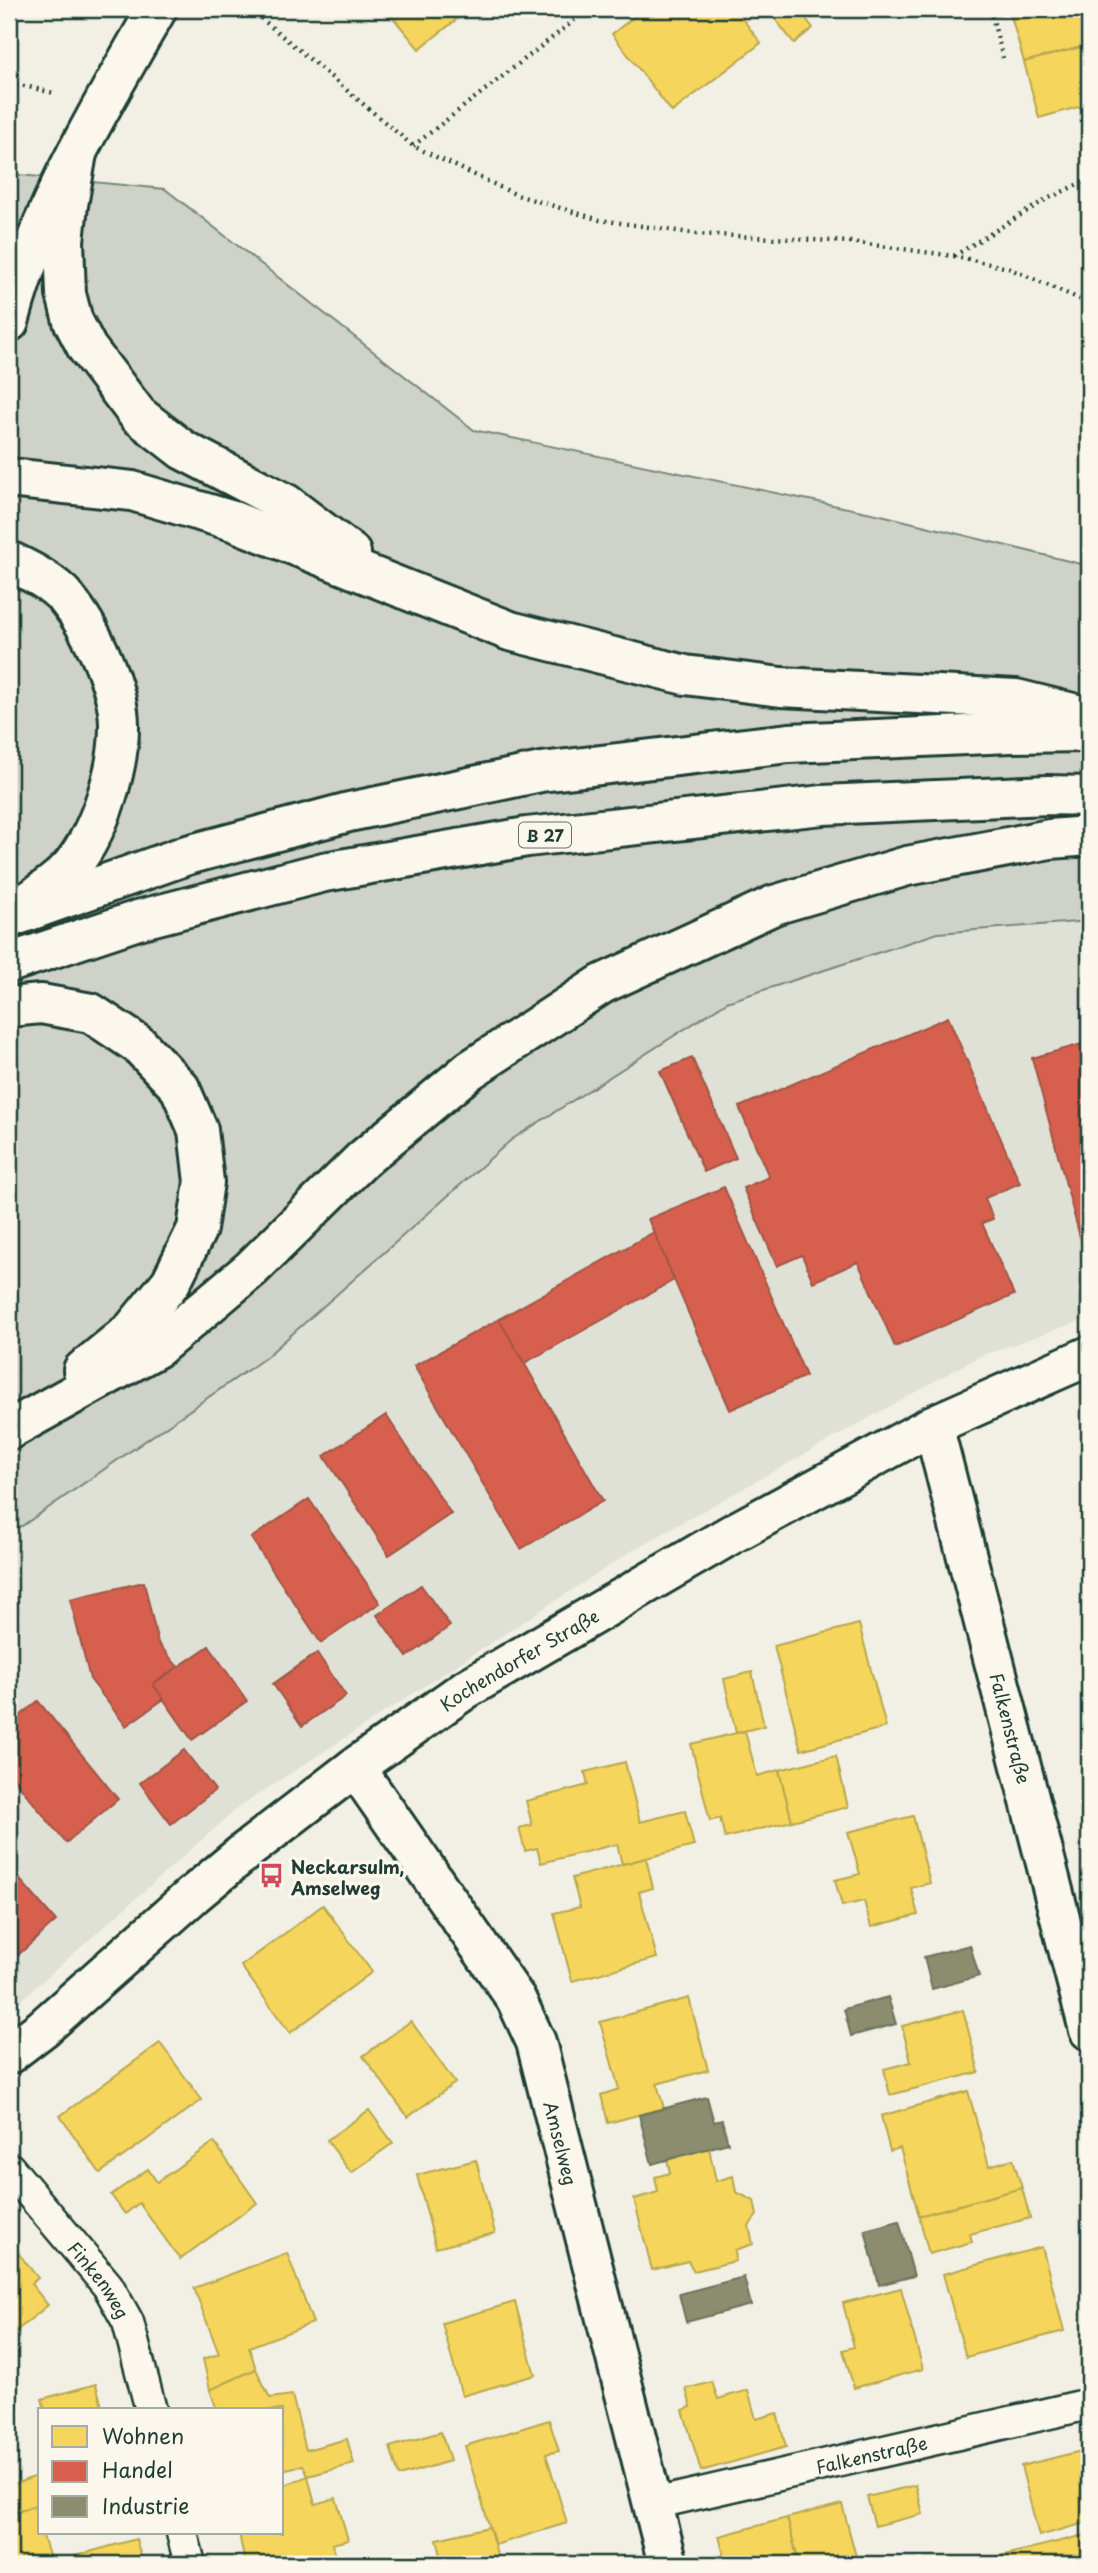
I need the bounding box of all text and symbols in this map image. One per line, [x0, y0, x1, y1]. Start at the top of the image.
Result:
road number: B 27 [519, 822, 571, 848]
street label: Kochendorfer Straße [434, 1601, 603, 1717]
street label: Falkenstraße [984, 1670, 1038, 1787]
place label: Neckarsulm, Amselweg [290, 1853, 404, 1901]
bus stop icon: Neckarsulm, Amselweg [257, 1862, 285, 1890]
street label: Amselweg [538, 2098, 585, 2188]
street label: Finkenweg [62, 2235, 137, 2323]
legend [38, 2408, 284, 2534]
text: Wohnen [102, 2419, 184, 2451]
street label: Falkenstraße [813, 2428, 930, 2480]
text: Handel [102, 2453, 173, 2485]
text: Industrie [102, 2489, 189, 2521]

